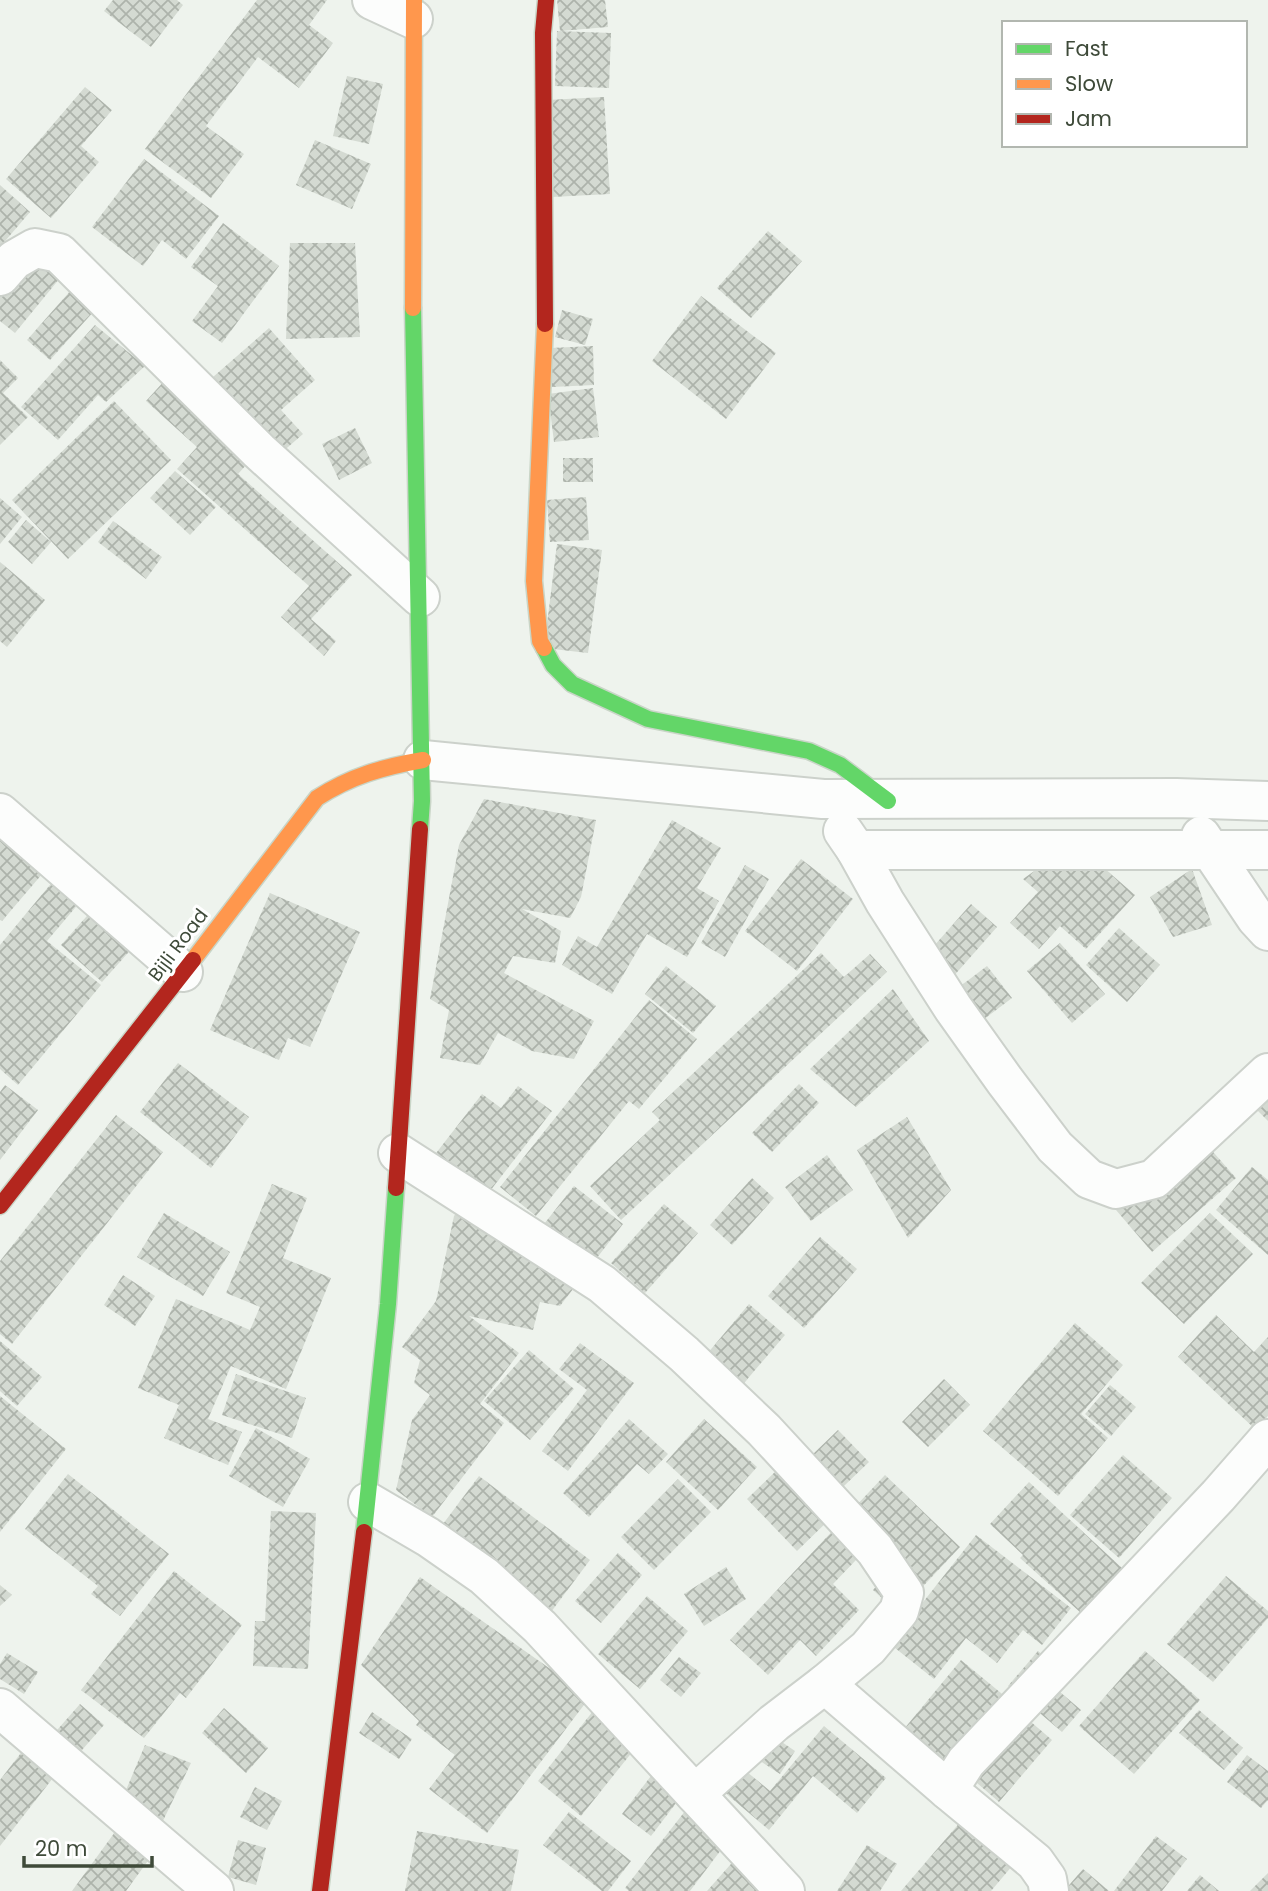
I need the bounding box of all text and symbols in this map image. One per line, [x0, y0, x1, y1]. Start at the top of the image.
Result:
legend [1002, 21, 1247, 147]
text: Fast [1065, 34, 1108, 63]
text: Slow [1065, 69, 1113, 98]
text: Jam [1065, 104, 1112, 133]
street label: Bijli Road [142, 903, 214, 987]
scale bar [24, 1825, 152, 1869]
text: 20 m [35, 1834, 88, 1863]

